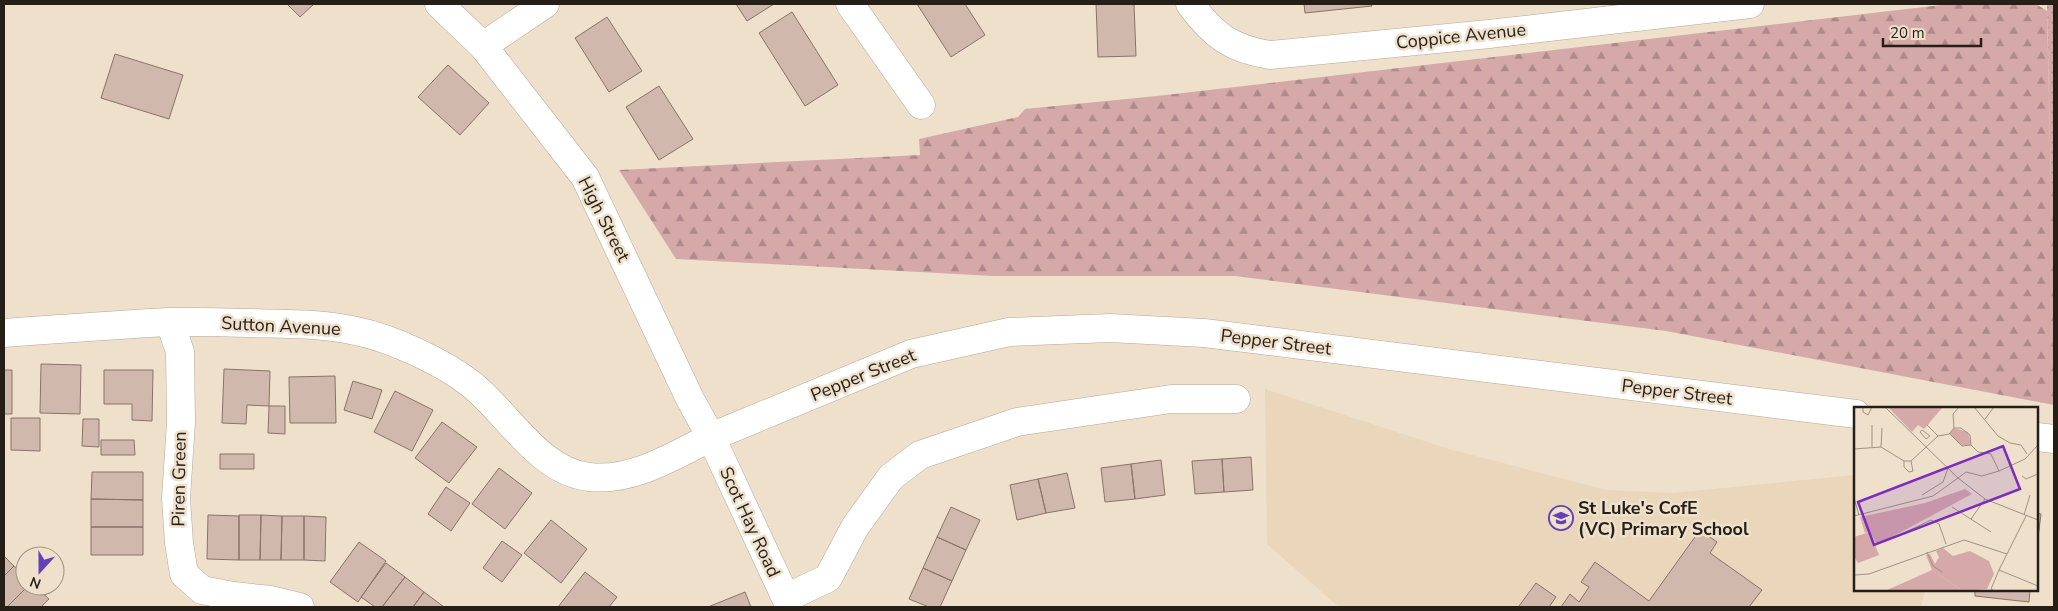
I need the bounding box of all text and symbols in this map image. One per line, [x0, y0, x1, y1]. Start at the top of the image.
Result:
scale bar [1883, 15, 1980, 47]
street label: Coppice Avenue [1395, 17, 1527, 55]
text: 20 m [1890, 23, 1925, 43]
street label: High Street [572, 172, 636, 266]
street label: Sutton Avenue [221, 311, 341, 341]
street label: Pepper Street [1219, 323, 1333, 361]
street label: Pepper Street [807, 343, 920, 407]
street label: Pepper Street [1620, 373, 1734, 411]
inset map [1854, 407, 2038, 591]
street label: Piren Green [166, 431, 192, 527]
street label: Scot Hay Road [714, 463, 786, 581]
place label: St Luke's CofE (VC) Primary School [1578, 496, 1749, 541]
school or university icon: St Luke's CofE (VC) Primary School [1548, 505, 1574, 531]
north arrow [15, 546, 65, 596]
text: N [27, 572, 44, 593]

